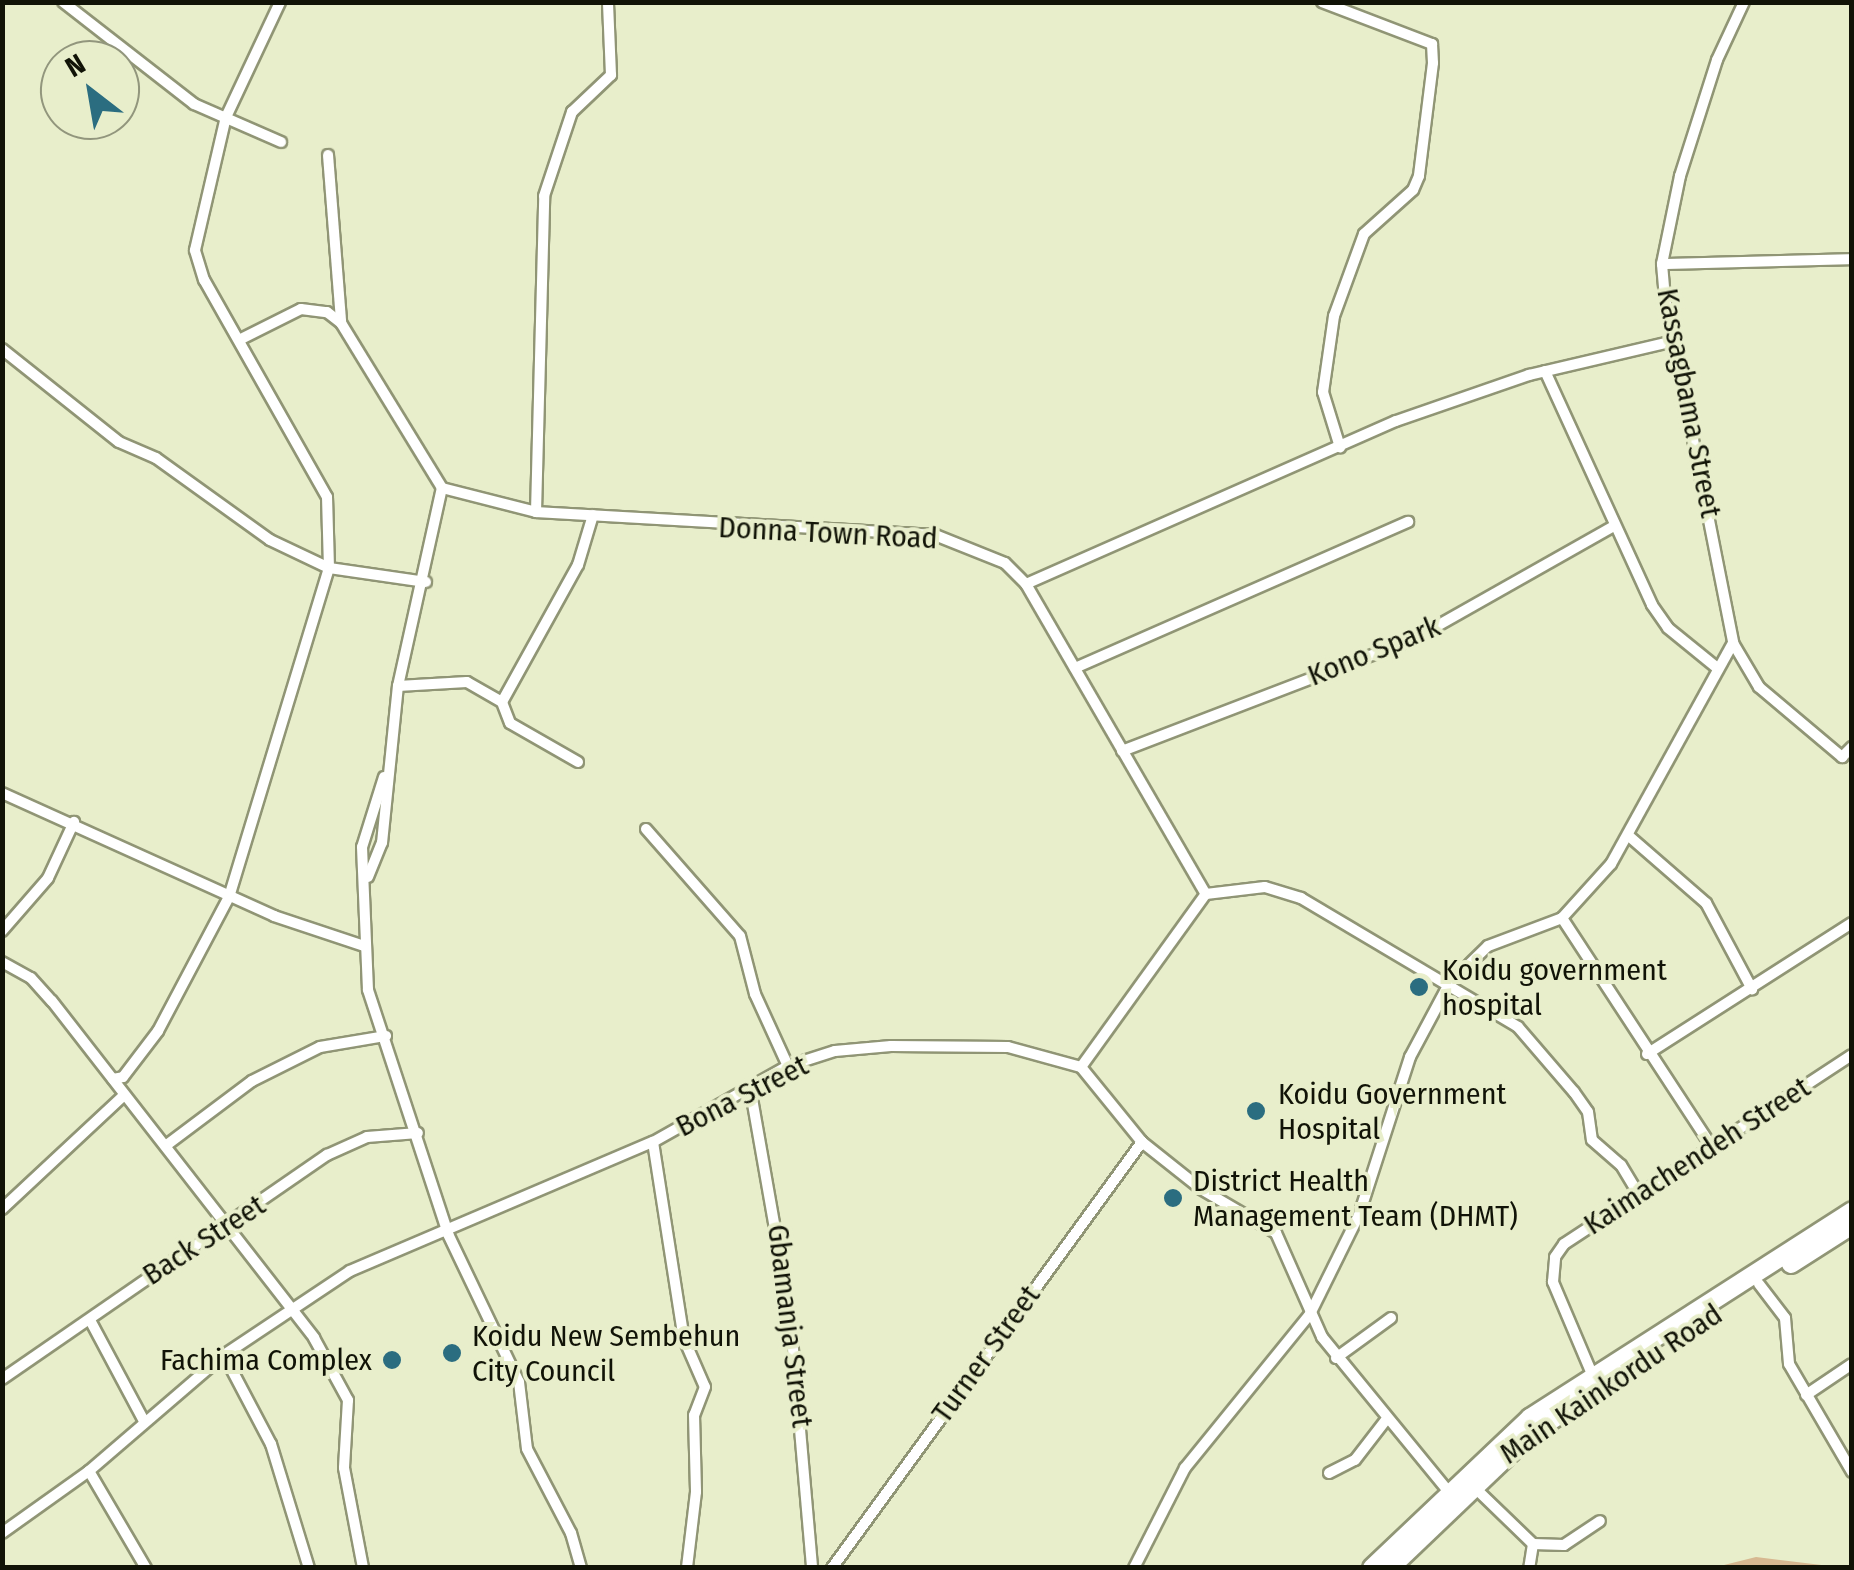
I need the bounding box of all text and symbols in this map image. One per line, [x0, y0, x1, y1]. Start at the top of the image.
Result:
north arrow [40, 40, 140, 140]
text: N [60, 47, 91, 84]
street label: Kassagbama Street [1649, 285, 1729, 521]
street label: Donna Town Road [718, 509, 938, 557]
street label: Kono Spark [1303, 608, 1445, 694]
place label: Koidu government hospital [1442, 952, 1667, 1022]
marker: Koidu government hospital [1406, 974, 1432, 1000]
street label: Bona Street [670, 1047, 814, 1145]
street label: Kaimachendeh Street [1577, 1069, 1817, 1243]
place label: Koidu Government Hospital [1278, 1076, 1506, 1146]
marker: Koidu Government Hospital [1243, 1098, 1269, 1124]
place label: District Health Management Team (DHMT) [1193, 1163, 1518, 1234]
street label: Back Street [136, 1187, 272, 1293]
marker: District Health Management Team (DHMT) [1162, 1187, 1184, 1209]
street label: Gbamanja Street [760, 1222, 820, 1430]
street label: Turner Street [924, 1278, 1048, 1430]
street label: Main Kainkordu Road [1493, 1296, 1729, 1472]
place label: Koidu New Sembehun City Council [472, 1318, 740, 1388]
place label: Fachima Complex [160, 1342, 372, 1378]
marker: Koidu New Sembehun City Council [441, 1342, 463, 1364]
marker: Fachima Complex [381, 1349, 403, 1371]

